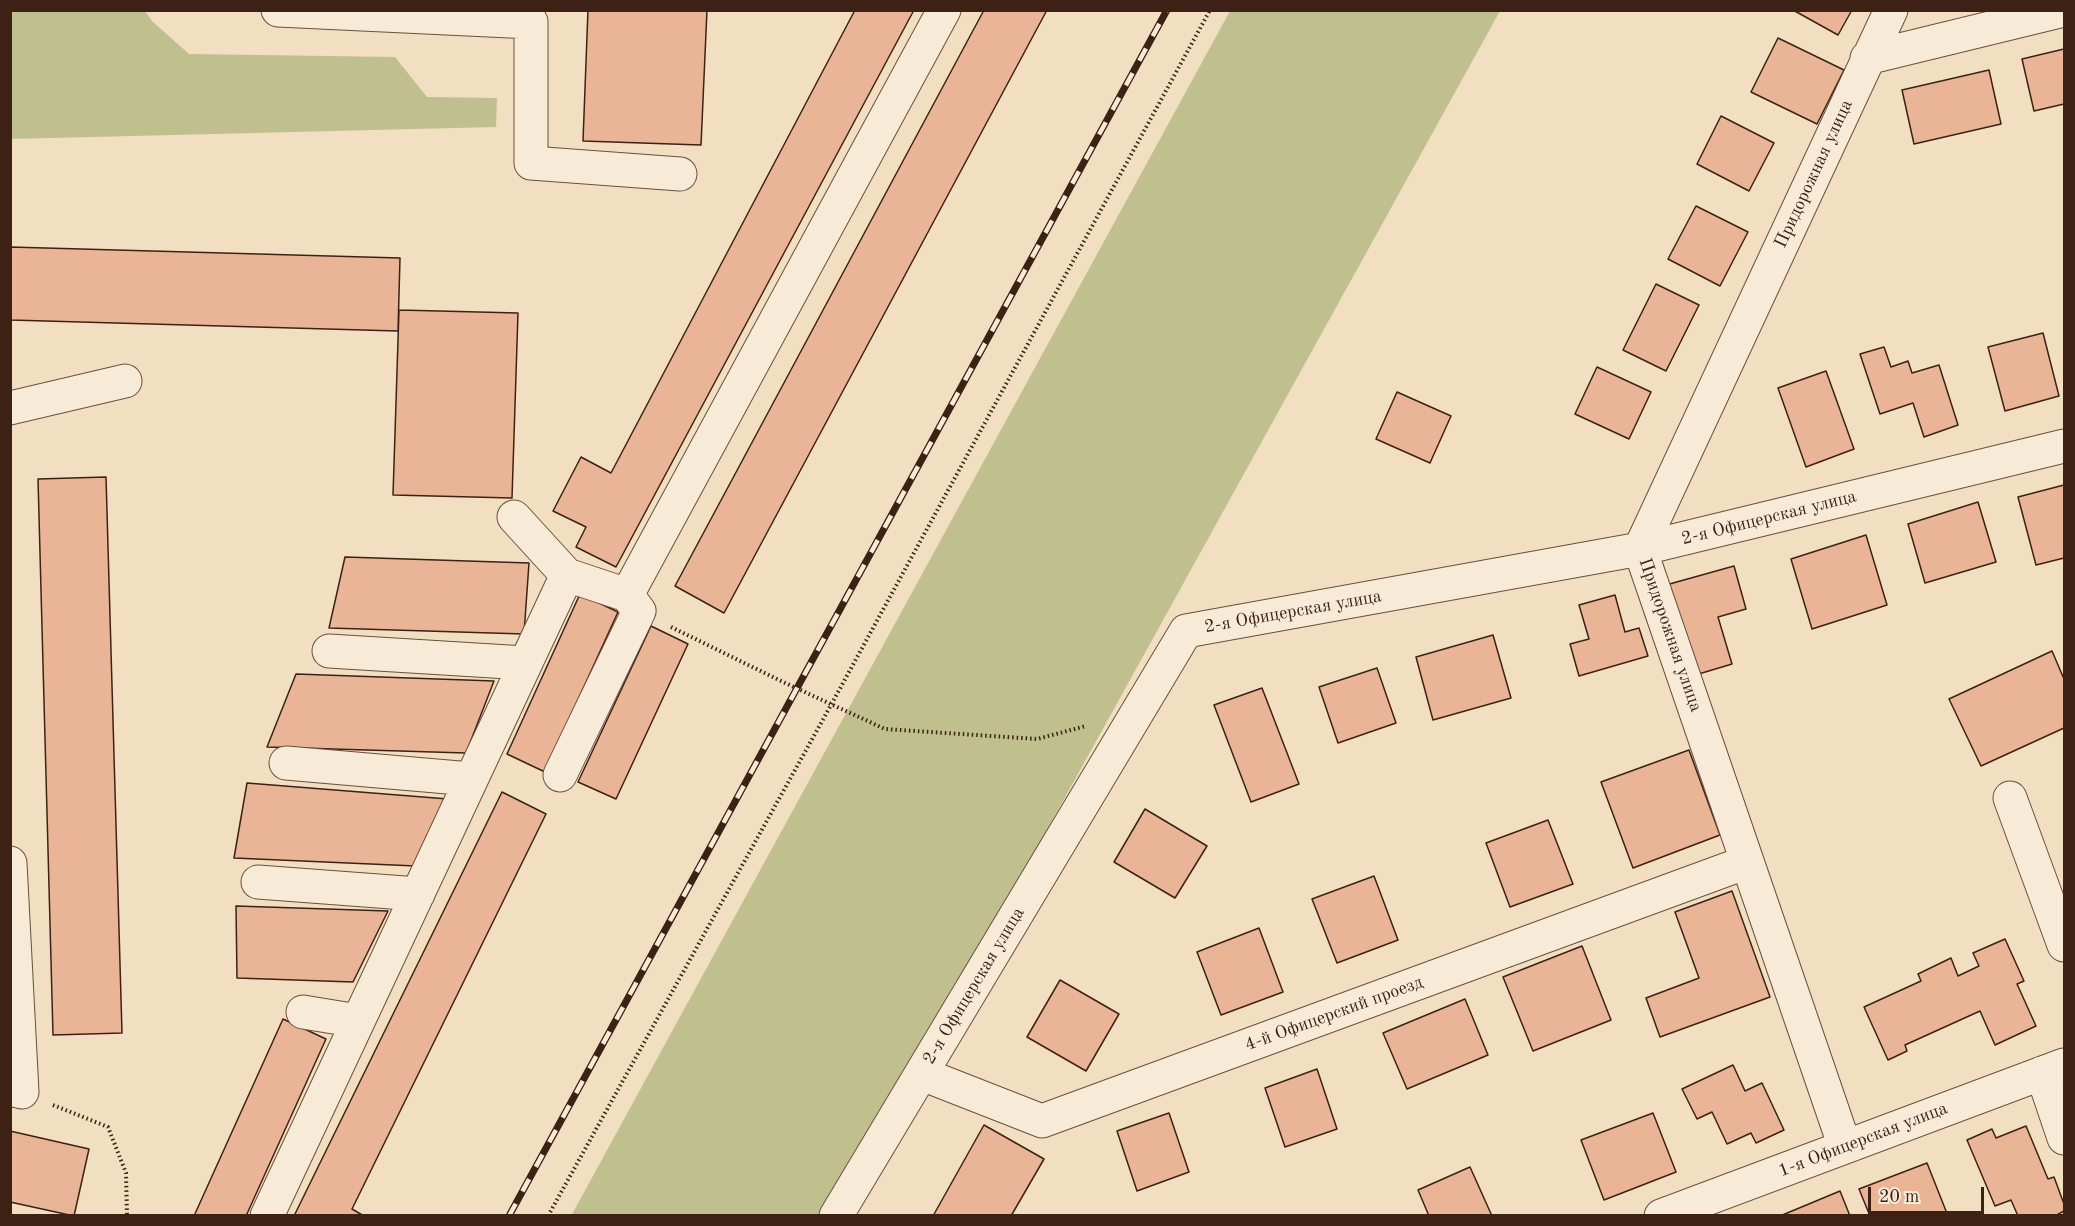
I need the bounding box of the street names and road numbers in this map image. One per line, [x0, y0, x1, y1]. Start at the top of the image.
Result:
street label: Придорожная улица [1770, 96, 1858, 252]
street label: 2-я Офицерская улица [1679, 486, 1859, 550]
street label: Придорожная улица [1634, 555, 1706, 715]
street label: 2-я Офицерская улица [1203, 586, 1383, 638]
street label: 2-я Офицерская улица [919, 904, 1029, 1068]
street label: 4-й Офицерский проезд [1242, 972, 1426, 1056]
street label: 1-я Офицерская улица [1775, 1098, 1951, 1182]

